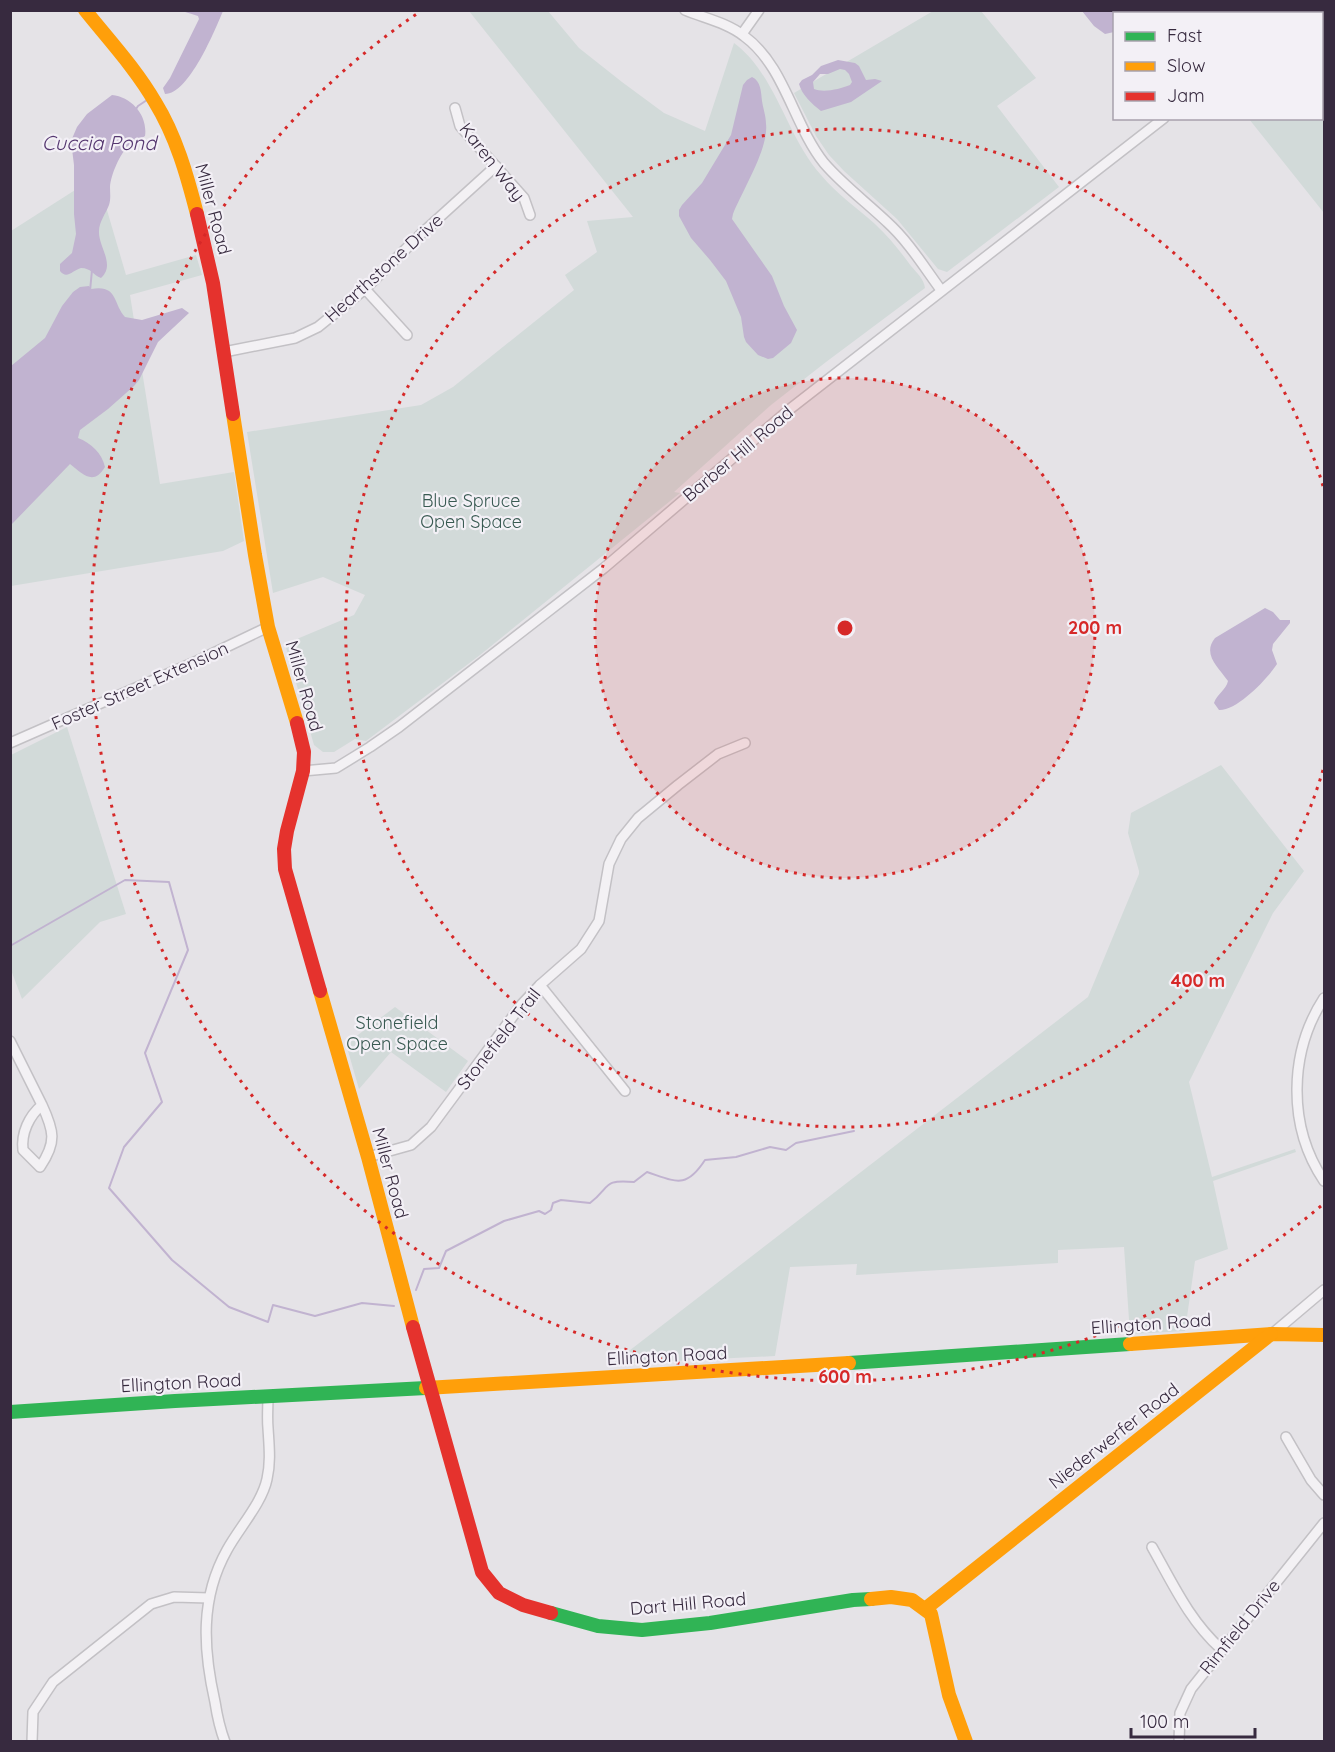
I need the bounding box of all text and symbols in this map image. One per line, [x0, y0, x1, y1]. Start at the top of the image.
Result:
legend [1113, 12, 1323, 120]
text: Fast [1167, 24, 1202, 47]
text: Slow [1167, 54, 1205, 77]
text: Jam [1167, 84, 1205, 107]
street label: Karen Way [455, 118, 530, 206]
water label: Cuccia Pond [42, 130, 159, 155]
street label: Miller Road [190, 161, 237, 257]
street label: Hearthstone Drive [320, 208, 448, 327]
street label: Barber Hill Road [678, 401, 798, 507]
park label: Blue Spruce Open Space [420, 489, 522, 533]
text: 200 m [1068, 616, 1122, 639]
centre of rings [835, 618, 855, 638]
street label: Foster Street Extension [48, 636, 232, 735]
street label: Miller Road [281, 638, 328, 734]
text: 400 m [1171, 969, 1225, 992]
street label: Stonefield Trail [452, 983, 546, 1094]
park label: Stonefield Open Space [346, 1011, 448, 1055]
street label: Miller Road [367, 1125, 414, 1221]
street label: Ellington Road [1090, 1308, 1212, 1339]
street label: Ellington Road [606, 1341, 728, 1370]
text: 600 m [818, 1365, 872, 1388]
street label: Ellington Road [120, 1368, 242, 1397]
street label: Niederwerfer Road [1044, 1378, 1183, 1494]
street label: Rimfield Drive [1194, 1574, 1285, 1679]
street label: Dart Hill Road [629, 1587, 747, 1620]
scale bar [1131, 1701, 1256, 1739]
text: 100 m [1140, 1710, 1189, 1733]

